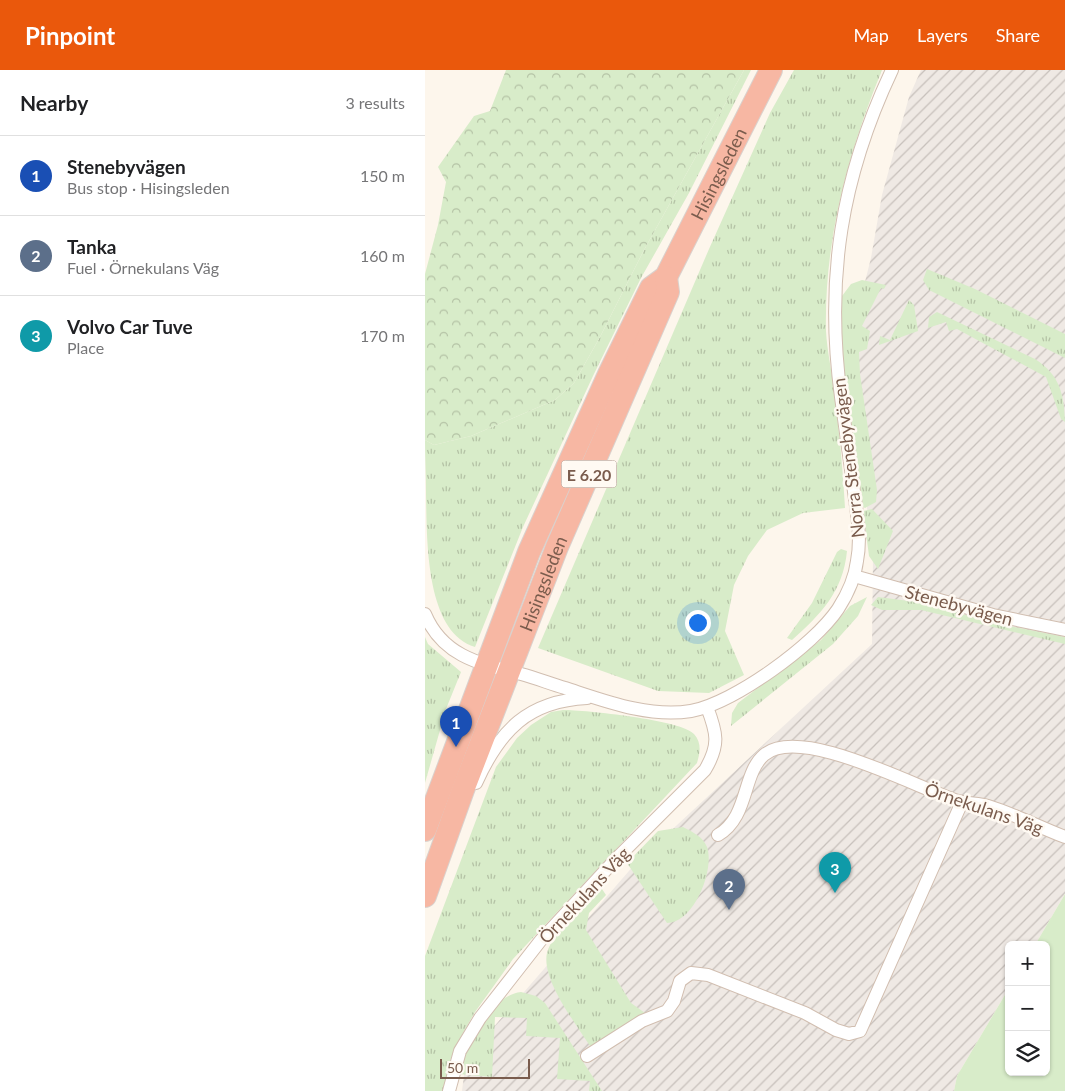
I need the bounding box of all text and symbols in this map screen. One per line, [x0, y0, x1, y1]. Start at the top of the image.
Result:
text: Pinpoint [25, 21, 115, 50]
text: Map [853, 24, 889, 46]
text: Layers [917, 24, 968, 46]
text: Share [996, 24, 1040, 46]
text: Nearby [20, 90, 88, 115]
text: 3 results [345, 93, 405, 112]
street label: Hisingsleden [686, 124, 751, 224]
text: Stenebyvägen [67, 155, 186, 178]
text: 1 [31, 166, 41, 185]
text: 150 m [360, 166, 405, 185]
text: Bus stop · Hisingsleden [67, 178, 230, 197]
text: Tanka [67, 235, 116, 258]
text: 2 [31, 246, 41, 265]
text: 160 m [360, 246, 405, 265]
text: Fuel · Örnekulans Väg [67, 258, 219, 277]
text: Volvo Car Tuve [67, 315, 193, 338]
text: 3 [31, 326, 41, 345]
text: 170 m [360, 326, 405, 345]
text: Place [67, 338, 104, 357]
street label: Norra Stenebyvägen [827, 377, 869, 539]
road number: E 6.20 [561, 460, 617, 488]
street label: Hisingsleden [514, 532, 572, 634]
street label: Stenebyvägen [903, 580, 1015, 630]
your location [685, 610, 711, 636]
pin: 1 [440, 706, 472, 747]
street label: Örnekulans Väg [922, 777, 1046, 839]
street label: Örnekulans Väg [534, 842, 634, 948]
pin: 3 [819, 852, 851, 893]
pin: 2 [713, 869, 745, 910]
map controls [1005, 941, 1050, 1076]
button: + [1005, 941, 1050, 986]
button: − [1005, 986, 1050, 1031]
button: layers [1005, 1031, 1050, 1076]
scale bar [440, 1056, 530, 1079]
text: 50 m [447, 1059, 478, 1076]

